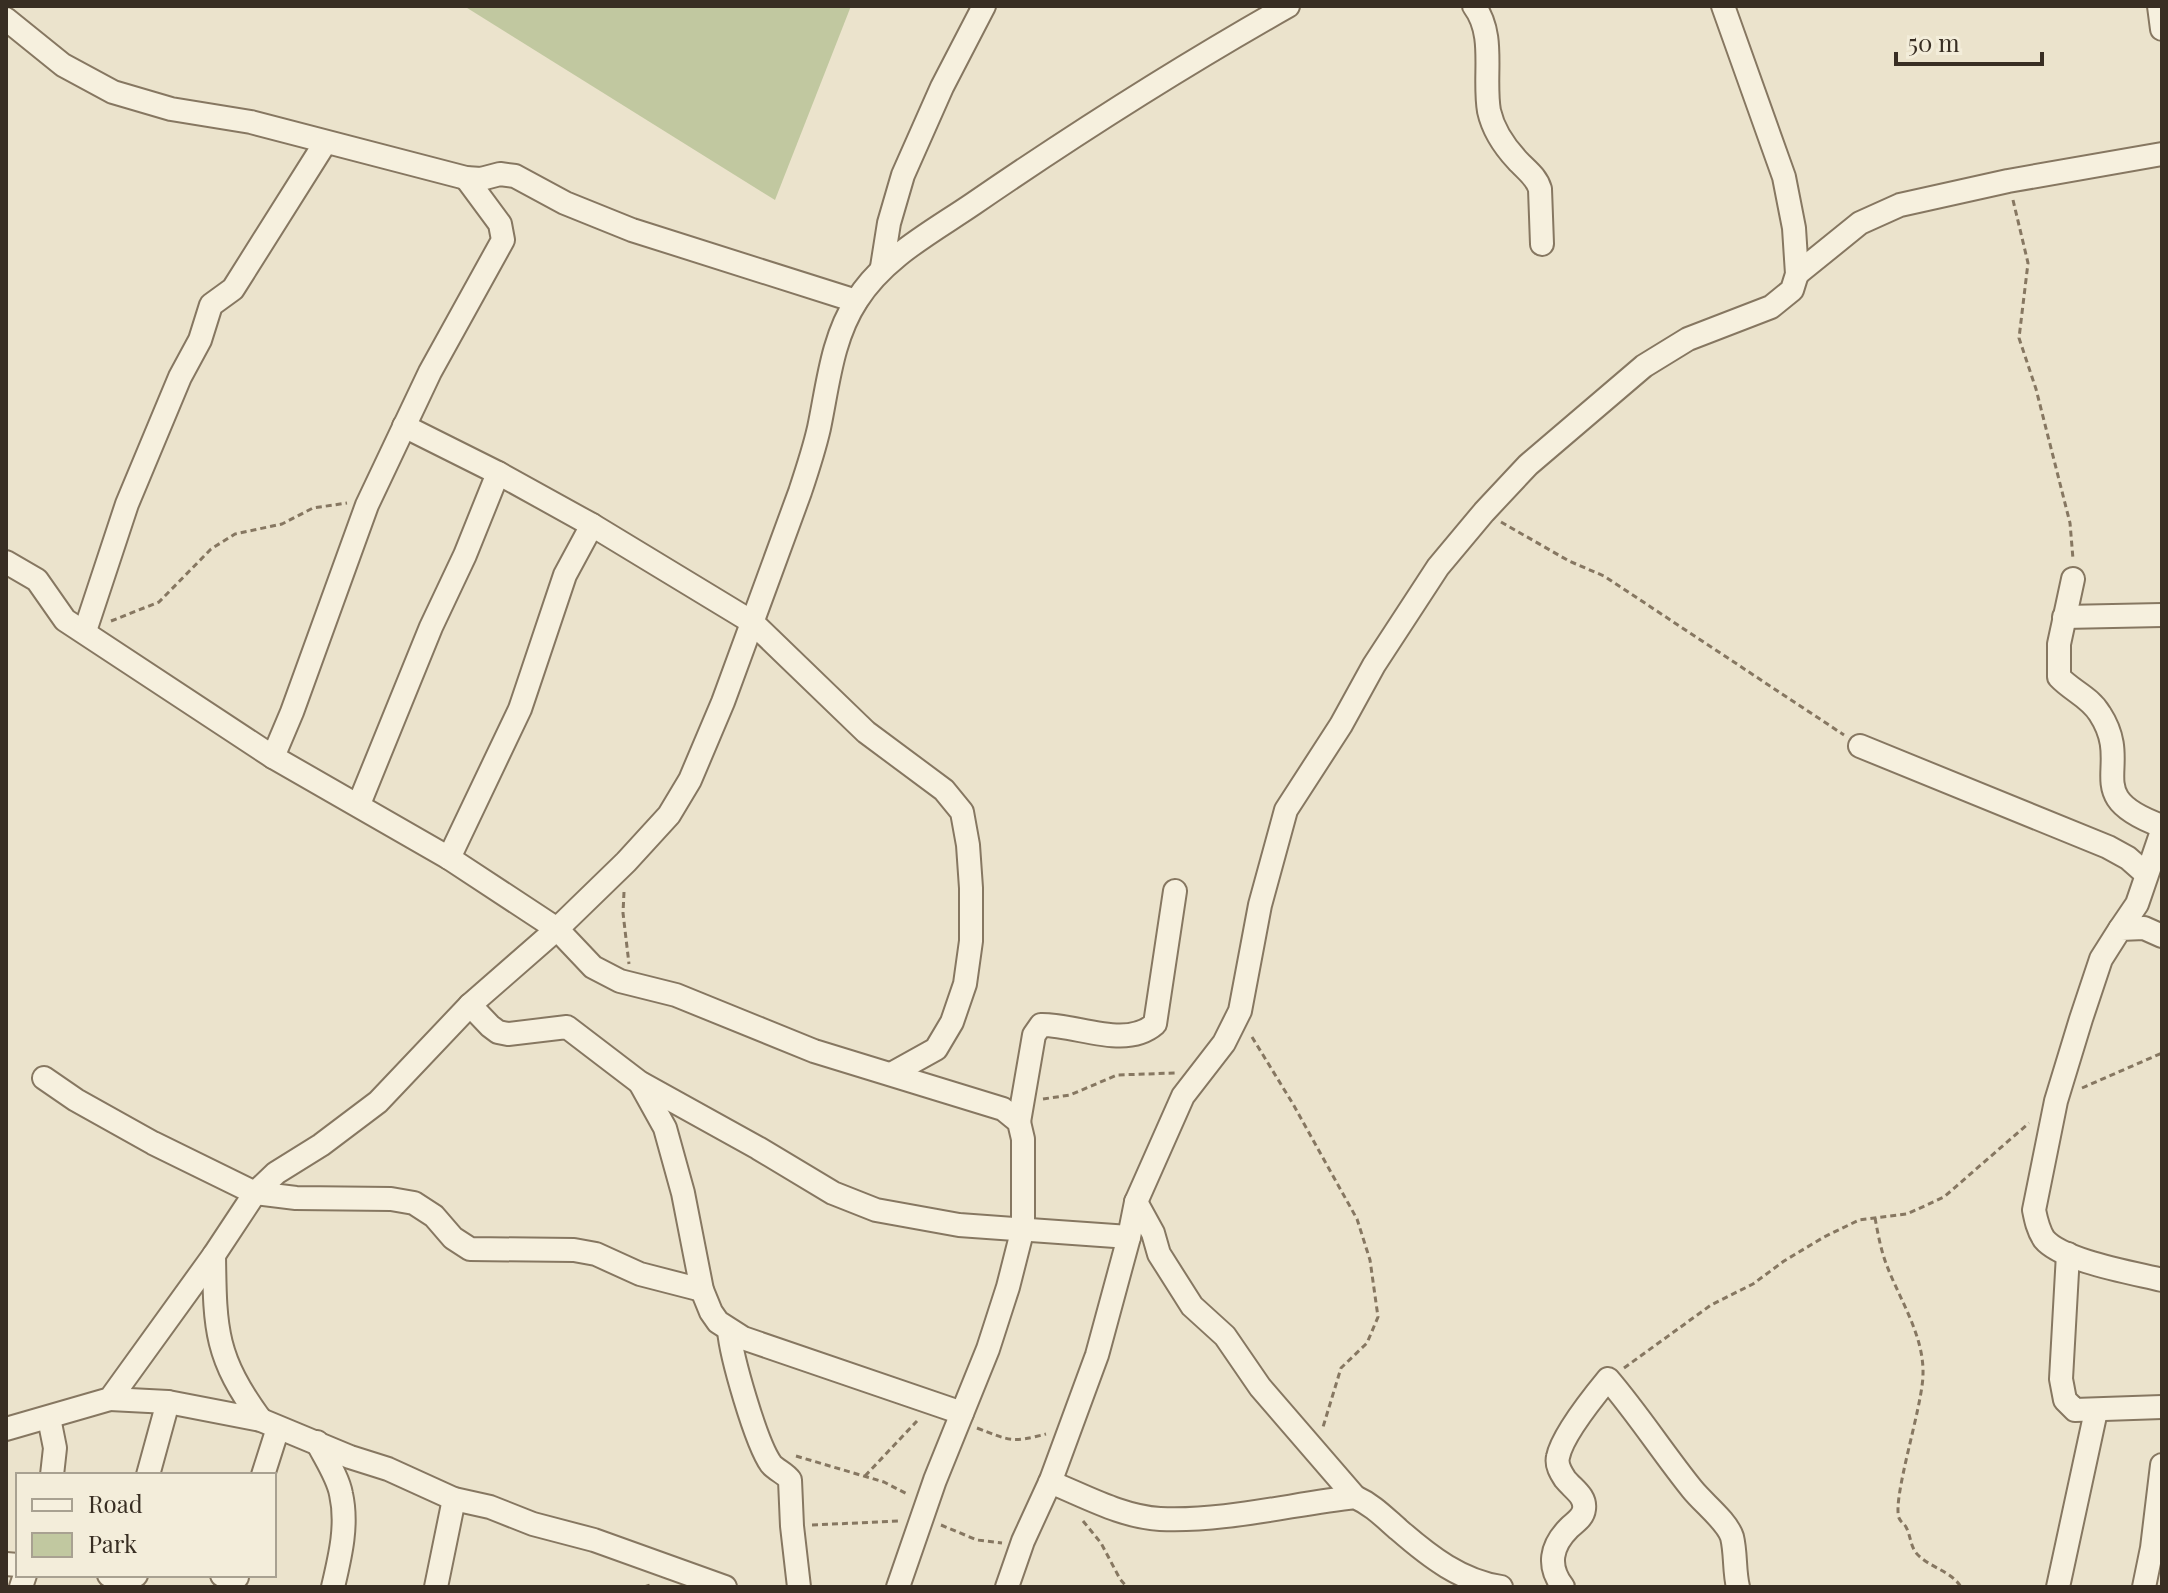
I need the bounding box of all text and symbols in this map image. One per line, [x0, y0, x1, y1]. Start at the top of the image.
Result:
scale bar [1896, 16, 2042, 66]
text: 50 m [1908, 26, 1960, 58]
legend [16, 1473, 276, 1577]
text: Road [88, 1487, 143, 1519]
text: Park [88, 1527, 138, 1559]

